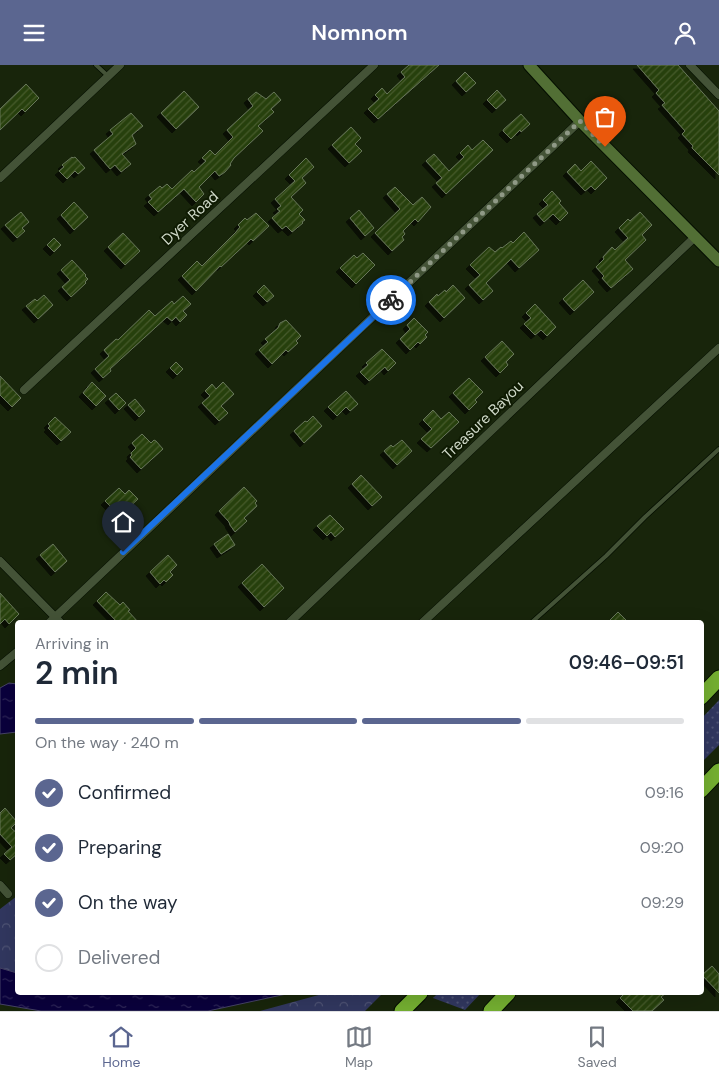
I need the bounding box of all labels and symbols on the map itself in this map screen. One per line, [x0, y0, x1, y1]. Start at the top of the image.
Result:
pin [584, 96, 626, 147]
street label: Dyer Road [157, 186, 223, 250]
courier [366, 275, 416, 325]
street label: Treasure Bayou [438, 376, 528, 464]
pin [102, 501, 144, 552]

